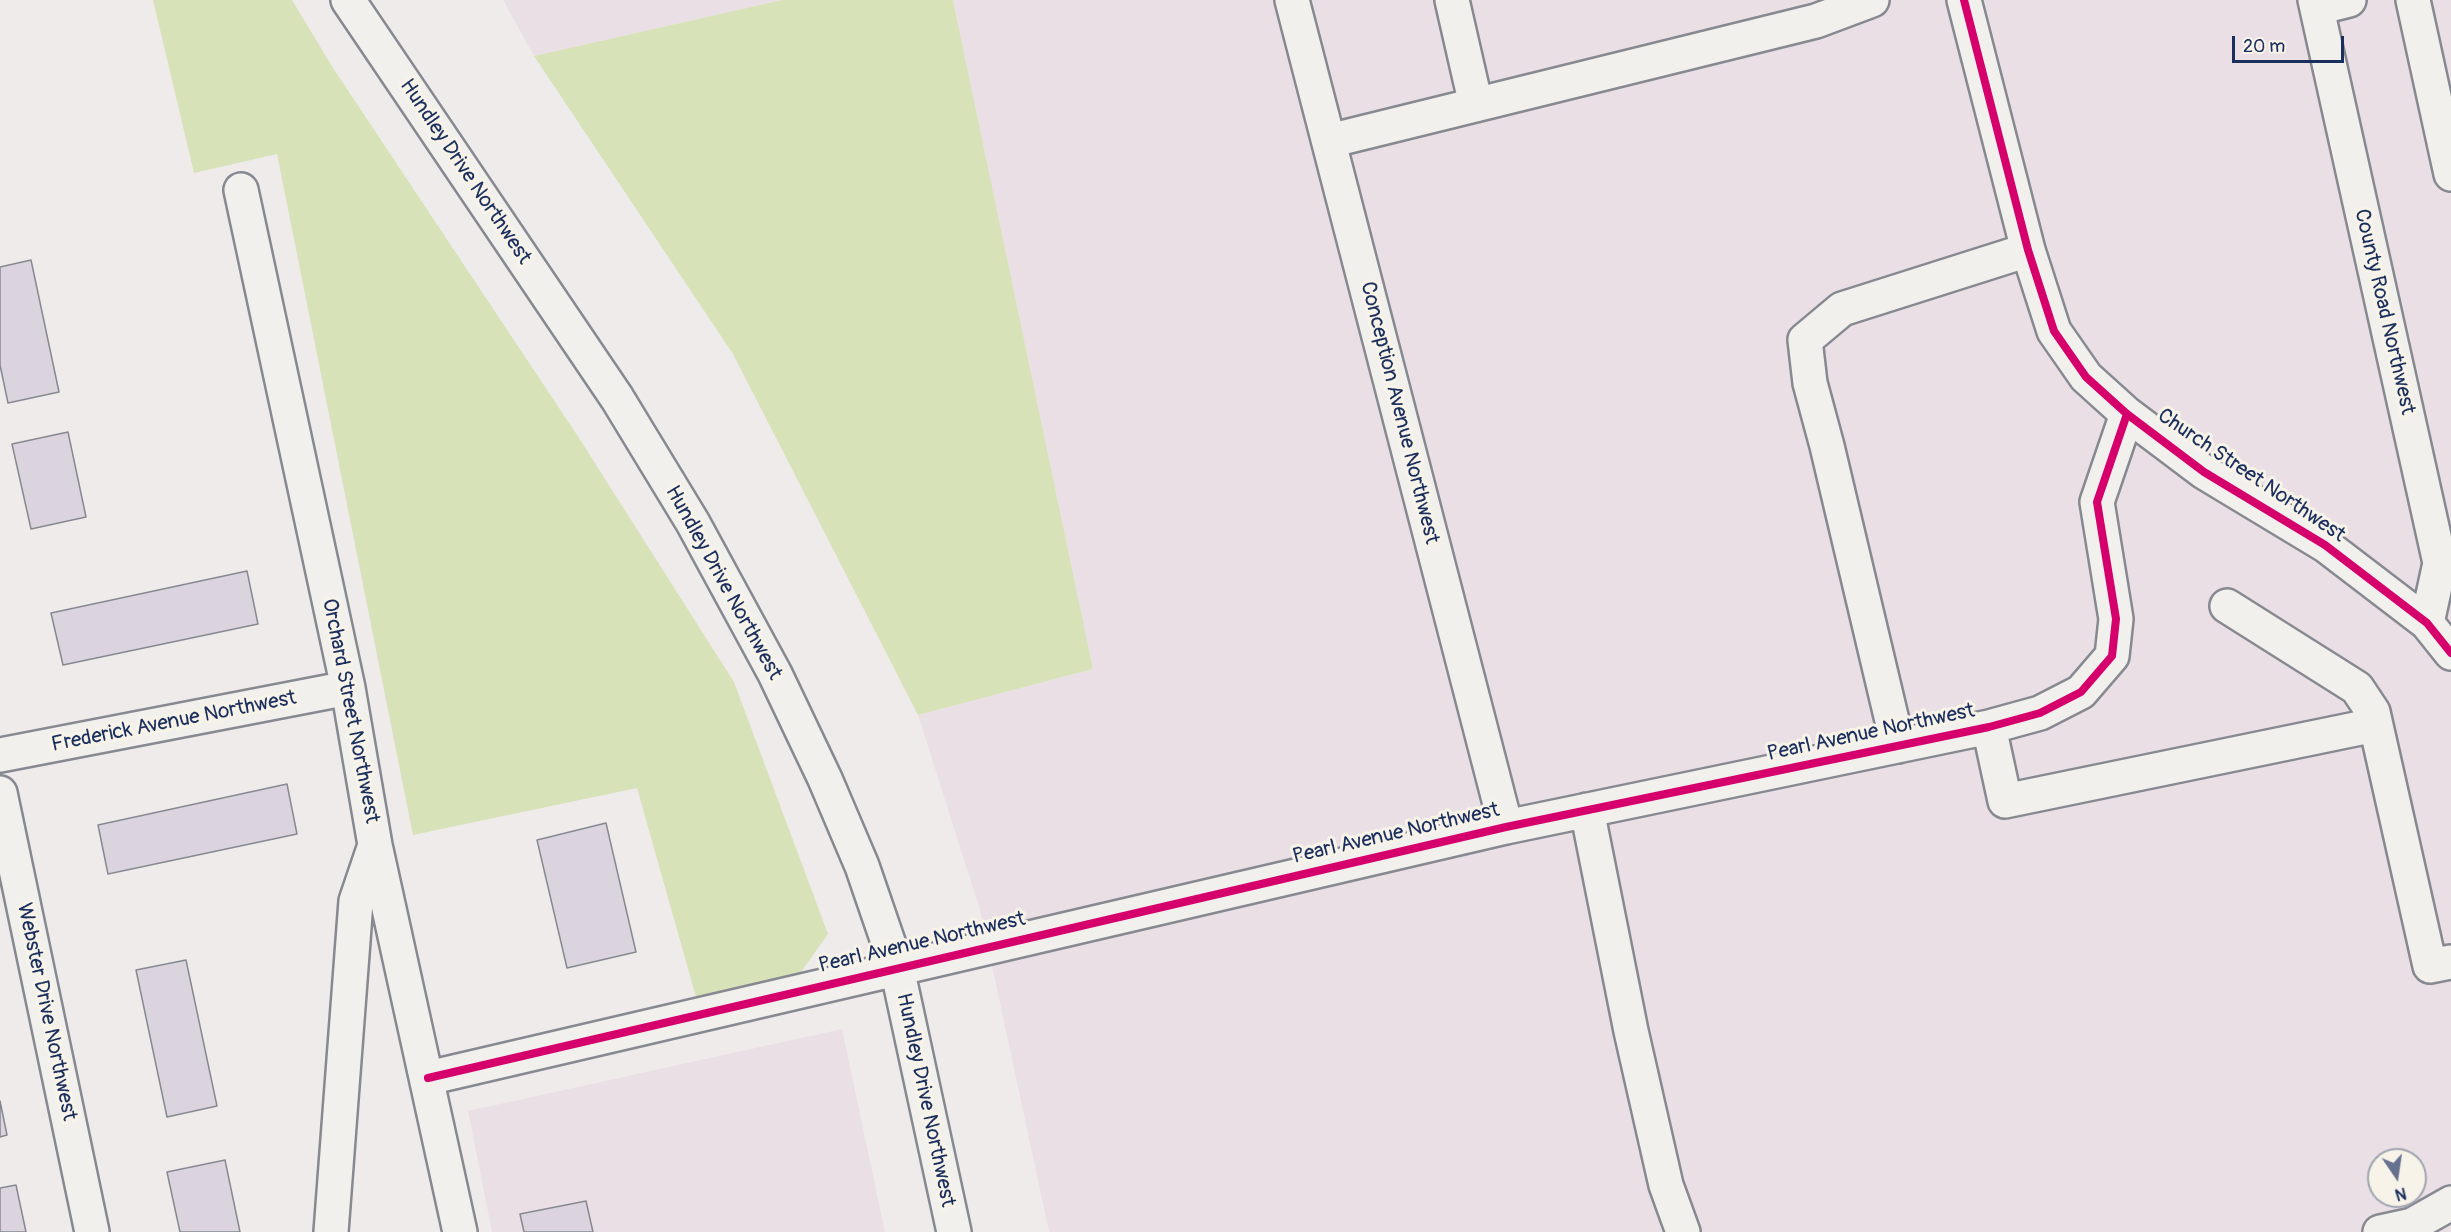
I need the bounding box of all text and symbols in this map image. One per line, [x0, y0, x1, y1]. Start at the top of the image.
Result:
scale bar [2235, 24, 2348, 62]
text: 20 m [2243, 35, 2285, 58]
street label: Hundley Drive Northwest [394, 75, 536, 269]
street label: County Road Northwest [2348, 207, 2420, 417]
street label: Conception Avenue Northwest [1354, 279, 1444, 547]
street label: Church Street Northwest [2152, 404, 2350, 548]
street label: Hundley Drive Northwest [659, 482, 787, 684]
street label: Orchard Street Northwest [316, 597, 384, 825]
street label: Frederick Avenue Northwest [49, 686, 299, 758]
street label: Pearl Avenue Northwest [1765, 699, 1977, 767]
street label: Pearl Avenue Northwest [1290, 798, 1502, 870]
street label: Webster Drive Northwest [11, 901, 81, 1123]
street label: Pearl Avenue Northwest [816, 907, 1028, 979]
street label: Hundley Drive Northwest [890, 991, 960, 1209]
north arrow [2367, 1148, 2427, 1208]
text: N [2393, 1183, 2408, 1205]

